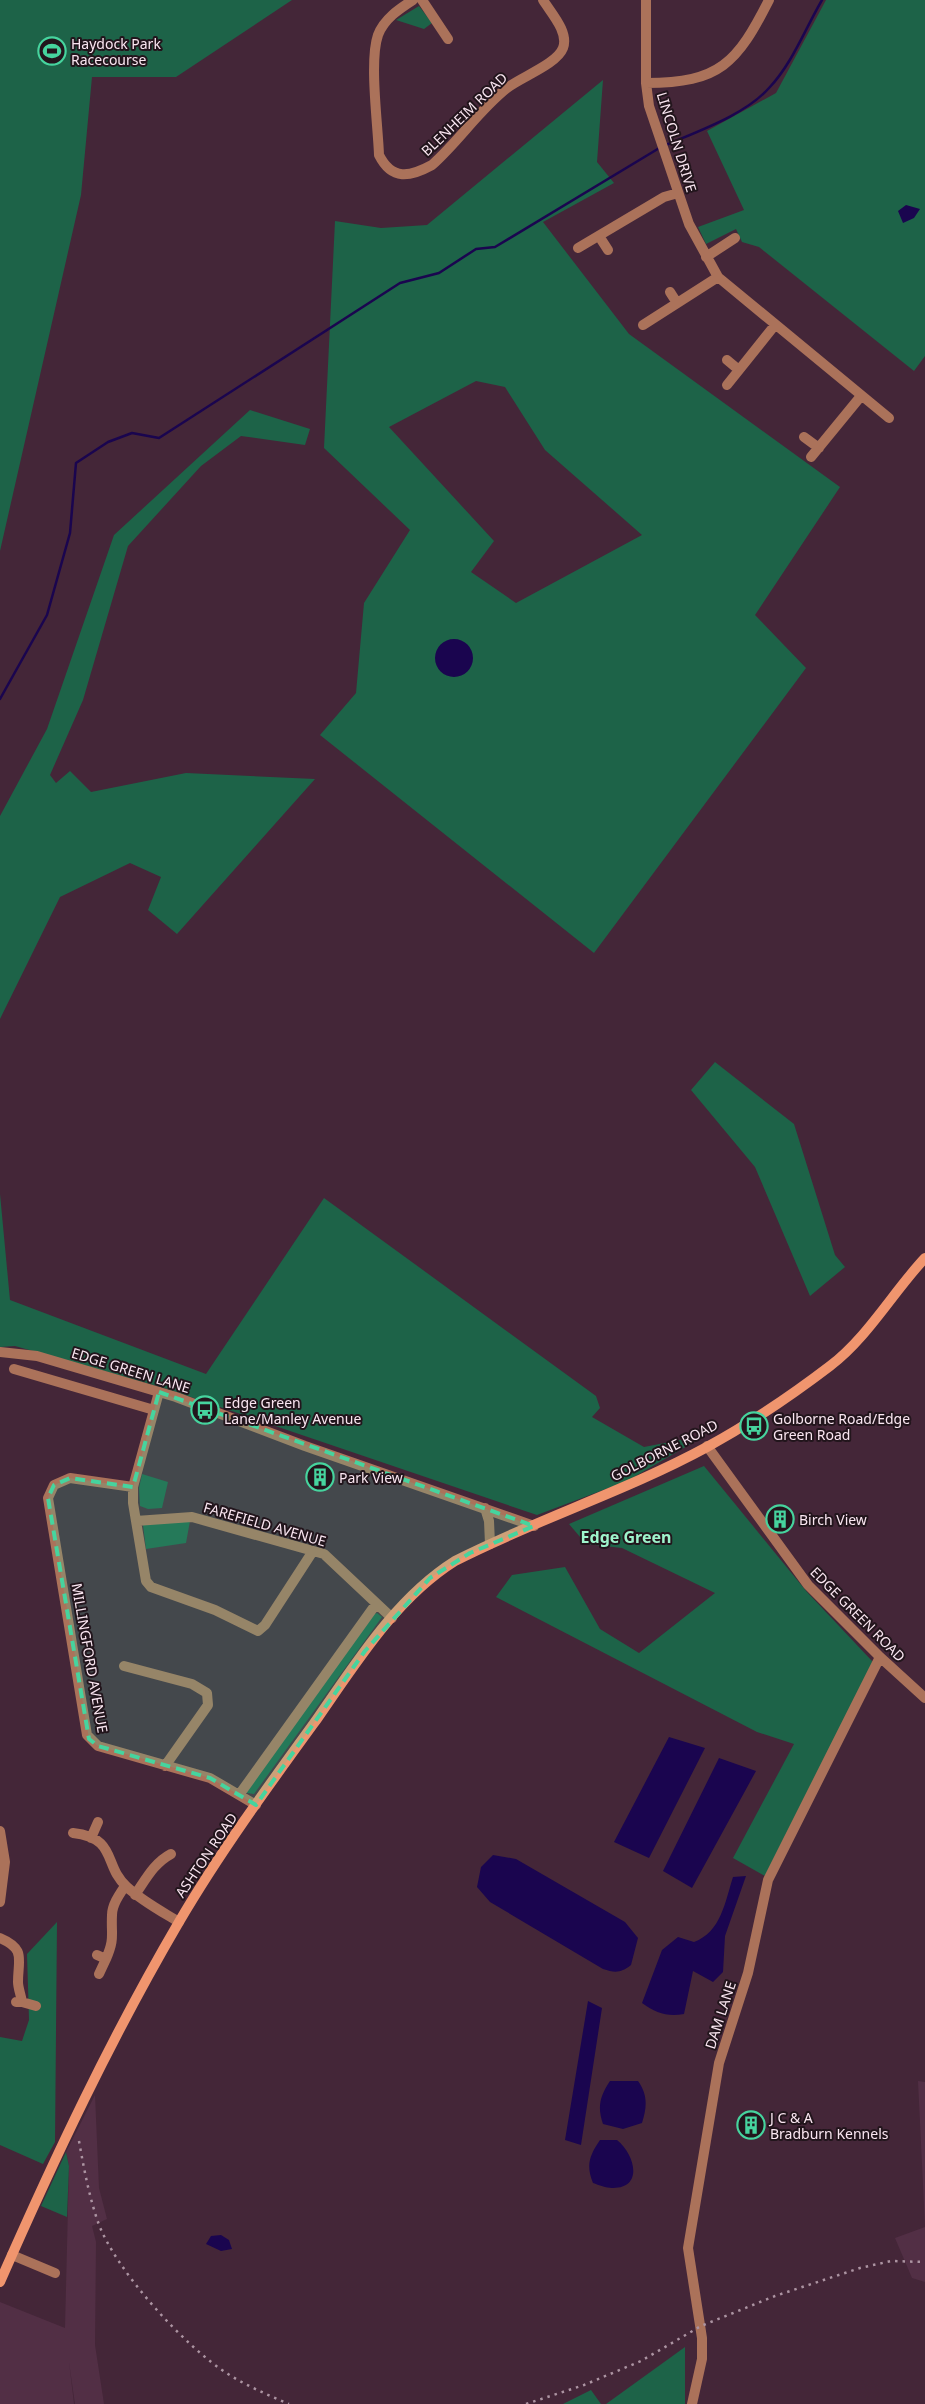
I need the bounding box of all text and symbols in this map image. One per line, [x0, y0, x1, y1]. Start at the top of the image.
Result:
place label: Haydock Park Racecourse [71, 34, 161, 69]
sports icon: Haydock Park Racecourse [37, 36, 67, 66]
street label: BLENHEIM ROAD [417, 68, 511, 160]
street label: LINCOLN DRIVE [653, 90, 701, 194]
street label: EDGE GREEN LANE [69, 1343, 193, 1397]
place label: Edge Green Lane/Manley Avenue [224, 1393, 361, 1428]
bus stop icon: Edge Green Lane/Manley Avenue [190, 1395, 220, 1425]
place label: Golborne Road/Edge Green Road [773, 1409, 910, 1444]
bus stop icon: Golborne Road/Edge Green Road [739, 1411, 769, 1441]
street label: GOLBORNE ROAD [607, 1415, 721, 1485]
building icon: Park View [305, 1462, 335, 1492]
place label: Park View [339, 1468, 403, 1487]
street label: FAREFIELD AVENUE [202, 1497, 328, 1551]
building icon: Birch View [765, 1504, 795, 1534]
place label: Birch View [799, 1510, 867, 1529]
district label: Edge Green [581, 1526, 671, 1548]
street label: EDGE GREEN ROAD [806, 1562, 910, 1666]
street label: MILLINGFORD AVENUE [67, 1582, 113, 1734]
street label: ASHTON ROAD [171, 1809, 241, 1901]
street label: DAM LANE [700, 1979, 740, 2051]
place label: J C & A Bradburn Kennels [768, 2108, 889, 2143]
building icon: J C & A Bradburn Kennels [736, 2110, 766, 2140]

